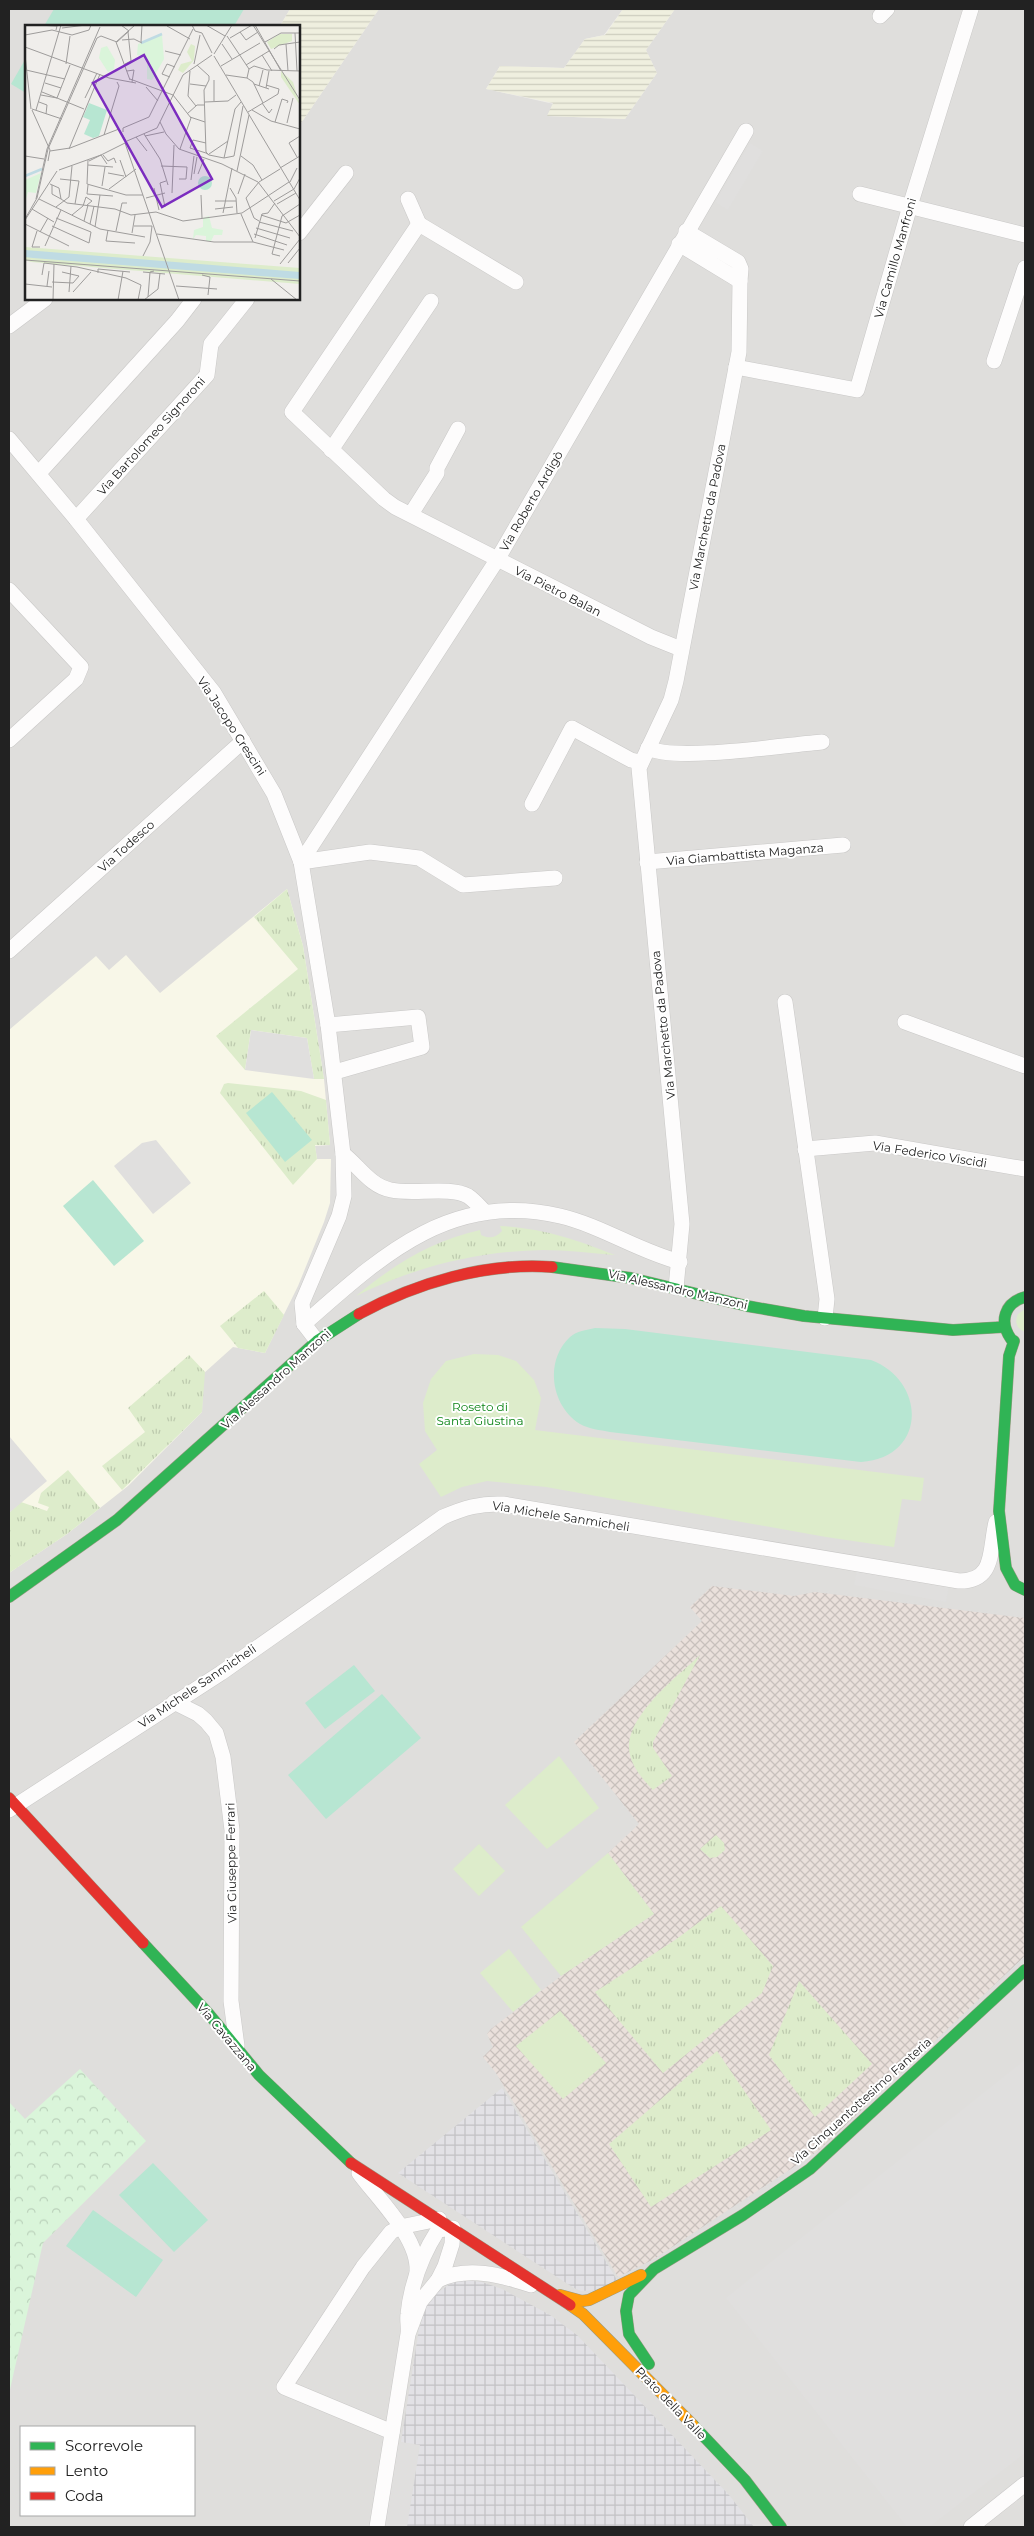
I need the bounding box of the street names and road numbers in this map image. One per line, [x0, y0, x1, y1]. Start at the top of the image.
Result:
street label: Via Camillo Manfroni [871, 196, 919, 320]
street label: Via Bartolomeo Signoroni [94, 374, 208, 498]
street label: Via Marchetto da Padova [685, 442, 729, 592]
street label: Via Roberto Ardigò [496, 448, 566, 554]
street label: Via Pietro Balan [512, 563, 604, 619]
street label: Via Jacopo Crescini [194, 674, 270, 778]
street label: Via Todesco [95, 817, 157, 875]
street label: Via Giambattista Maganza [666, 840, 824, 868]
street label: Via Marchetto da Padova [648, 950, 678, 1100]
street label: Via Federico Viscidi [872, 1138, 988, 1170]
street label: Via Alessandro Manzoni [607, 1266, 749, 1312]
street label: Via Alessandro Manzoni [218, 1326, 334, 1432]
street label: Via Michele Sanmicheli [491, 1498, 631, 1534]
street label: Via Michele Sanmicheli [135, 1641, 259, 1731]
street label: Via Giuseppe Ferrari [222, 1803, 240, 1923]
street label: Via Cavazzana [194, 2000, 260, 2074]
street label: Via Cinquantottesimo Fanteria [788, 2034, 934, 2168]
street label: Prato della Valle [632, 2363, 710, 2443]

